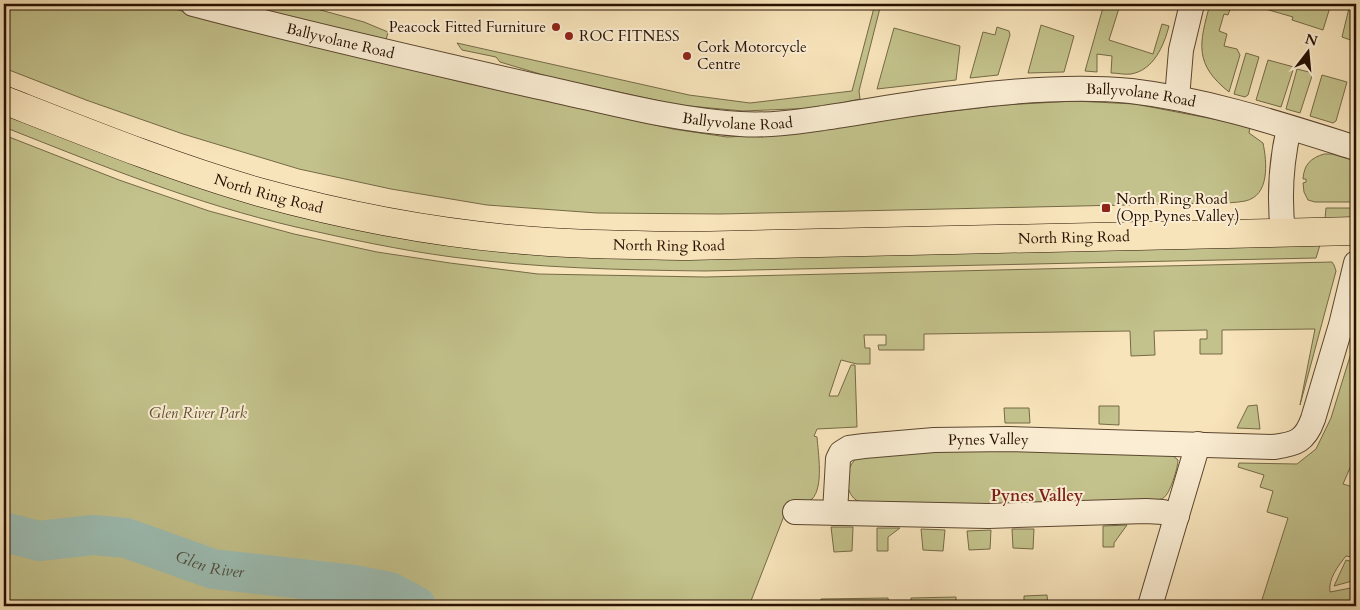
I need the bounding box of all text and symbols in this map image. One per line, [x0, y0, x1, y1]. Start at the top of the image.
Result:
place label: Peacock Fitted Furniture [389, 17, 546, 37]
street label: Ballyvolane Road [284, 18, 396, 64]
marker: Peacock Fitted Furniture [550, 21, 562, 33]
place label: ROC FITNESS [579, 26, 680, 46]
north arrow [1282, 28, 1332, 78]
text: N [1303, 29, 1320, 51]
marker: ROC FITNESS [563, 30, 575, 42]
place label: Cork Motorcycle Centre [697, 37, 807, 74]
marker: Cork Motorcycle Centre [681, 50, 693, 62]
street label: Ballyvolane Road [1086, 79, 1198, 112]
street label: Ballyvolane Road [681, 108, 794, 135]
street label: North Ring Road [212, 169, 325, 218]
place label: North Ring Road (Opp Pynes Valley) [1116, 189, 1240, 226]
marker: North Ring Road (Opp Pynes Valley) [1100, 202, 1112, 214]
street label: North Ring Road [1018, 226, 1130, 249]
street label: North Ring Road [613, 235, 725, 256]
park label: Glen River Park [149, 403, 247, 423]
street label: Pynes Valley [948, 429, 1029, 450]
district label: Pynes Valley [991, 485, 1083, 507]
water label: Glen River [173, 546, 246, 583]

